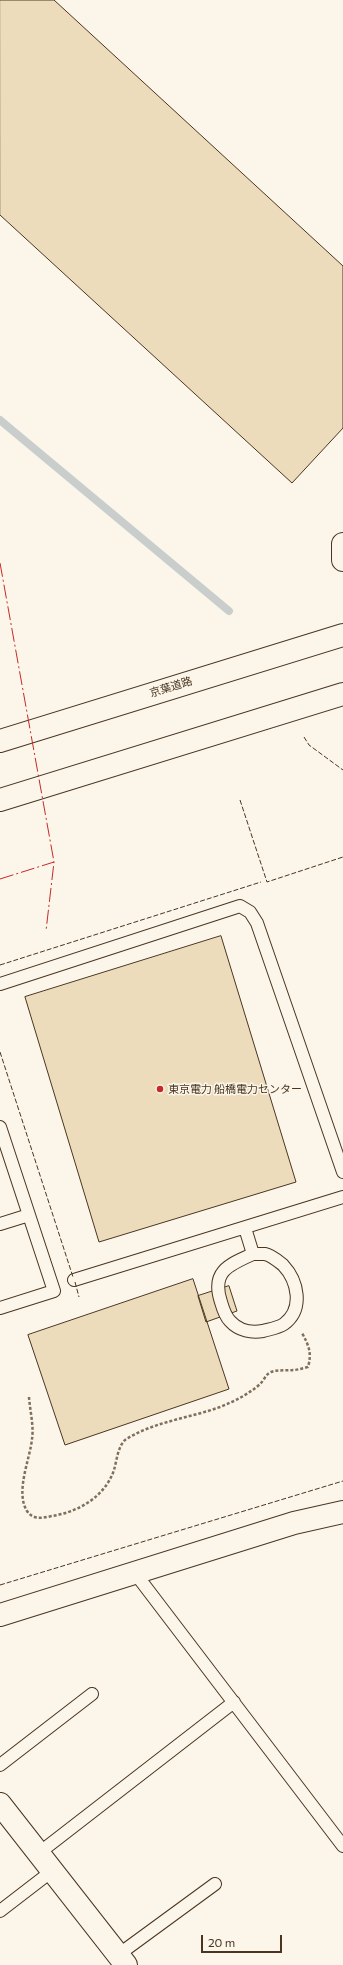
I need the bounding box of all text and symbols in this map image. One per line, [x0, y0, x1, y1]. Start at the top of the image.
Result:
street label: 京葉道路 [148, 674, 194, 700]
place label: 東京電力 船橋電力センター [168, 1082, 302, 1096]
marker: 東京電力 船橋電力センター [155, 1084, 165, 1094]
scale bar [203, 1927, 284, 1953]
text: 20 m [208, 1935, 235, 1949]

